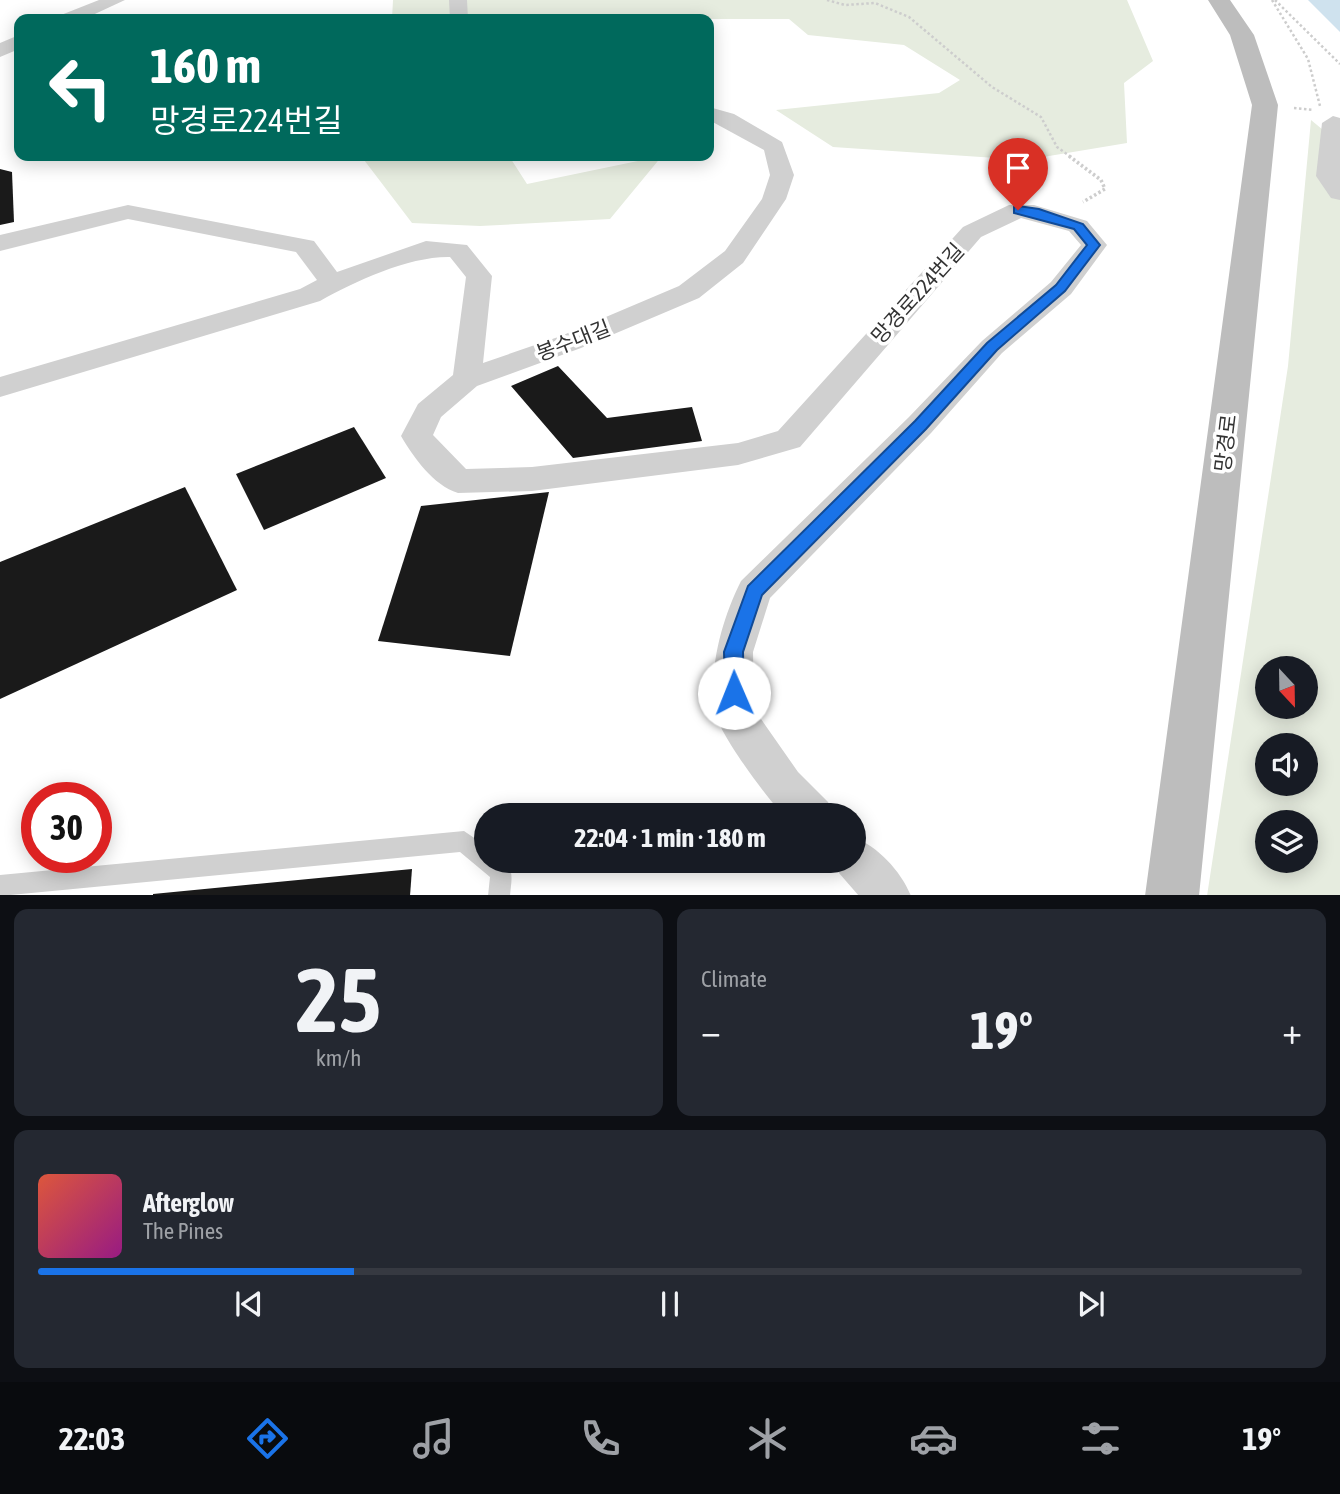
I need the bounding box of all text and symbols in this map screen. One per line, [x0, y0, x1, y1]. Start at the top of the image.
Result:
text: 160 m [150, 37, 261, 93]
icon: left [35, 42, 126, 133]
text: 망경로224번길 [150, 102, 342, 139]
pin [988, 138, 1048, 210]
icon: arrive [999, 149, 1037, 187]
street label: 망경로224번길 [866, 238, 968, 348]
street label: 봉수대길 [533, 315, 613, 365]
street label: 망경로 [1210, 413, 1240, 473]
position arrow [697, 656, 771, 730]
north arrow [1255, 656, 1318, 719]
map controls [1255, 656, 1318, 873]
button: sound [1255, 733, 1318, 796]
speed limit sign: 30 [21, 782, 112, 873]
button: layers [1255, 810, 1318, 873]
text: 22:04 · 1 min · 180 m [574, 823, 766, 853]
text: 25 [296, 947, 381, 1051]
text: Climate [701, 966, 767, 992]
text: 19° [970, 1000, 1033, 1060]
text: − [701, 1009, 721, 1052]
text: + [1282, 1009, 1302, 1052]
text: km/h [316, 1045, 361, 1071]
text: Afterglow [143, 1188, 234, 1218]
text: The Pines [143, 1218, 223, 1244]
icon: previous [230, 1285, 268, 1323]
icon: pause [651, 1285, 689, 1323]
icon: next [1072, 1285, 1110, 1323]
icon: directions [243, 1414, 292, 1463]
icon: music [409, 1414, 458, 1463]
icon: phone [576, 1414, 625, 1463]
icon: climate [743, 1414, 792, 1463]
icon: car [909, 1414, 958, 1463]
icon: filters [1076, 1414, 1125, 1463]
text: 22:03 [59, 1420, 125, 1457]
text: 19° [1242, 1420, 1281, 1457]

